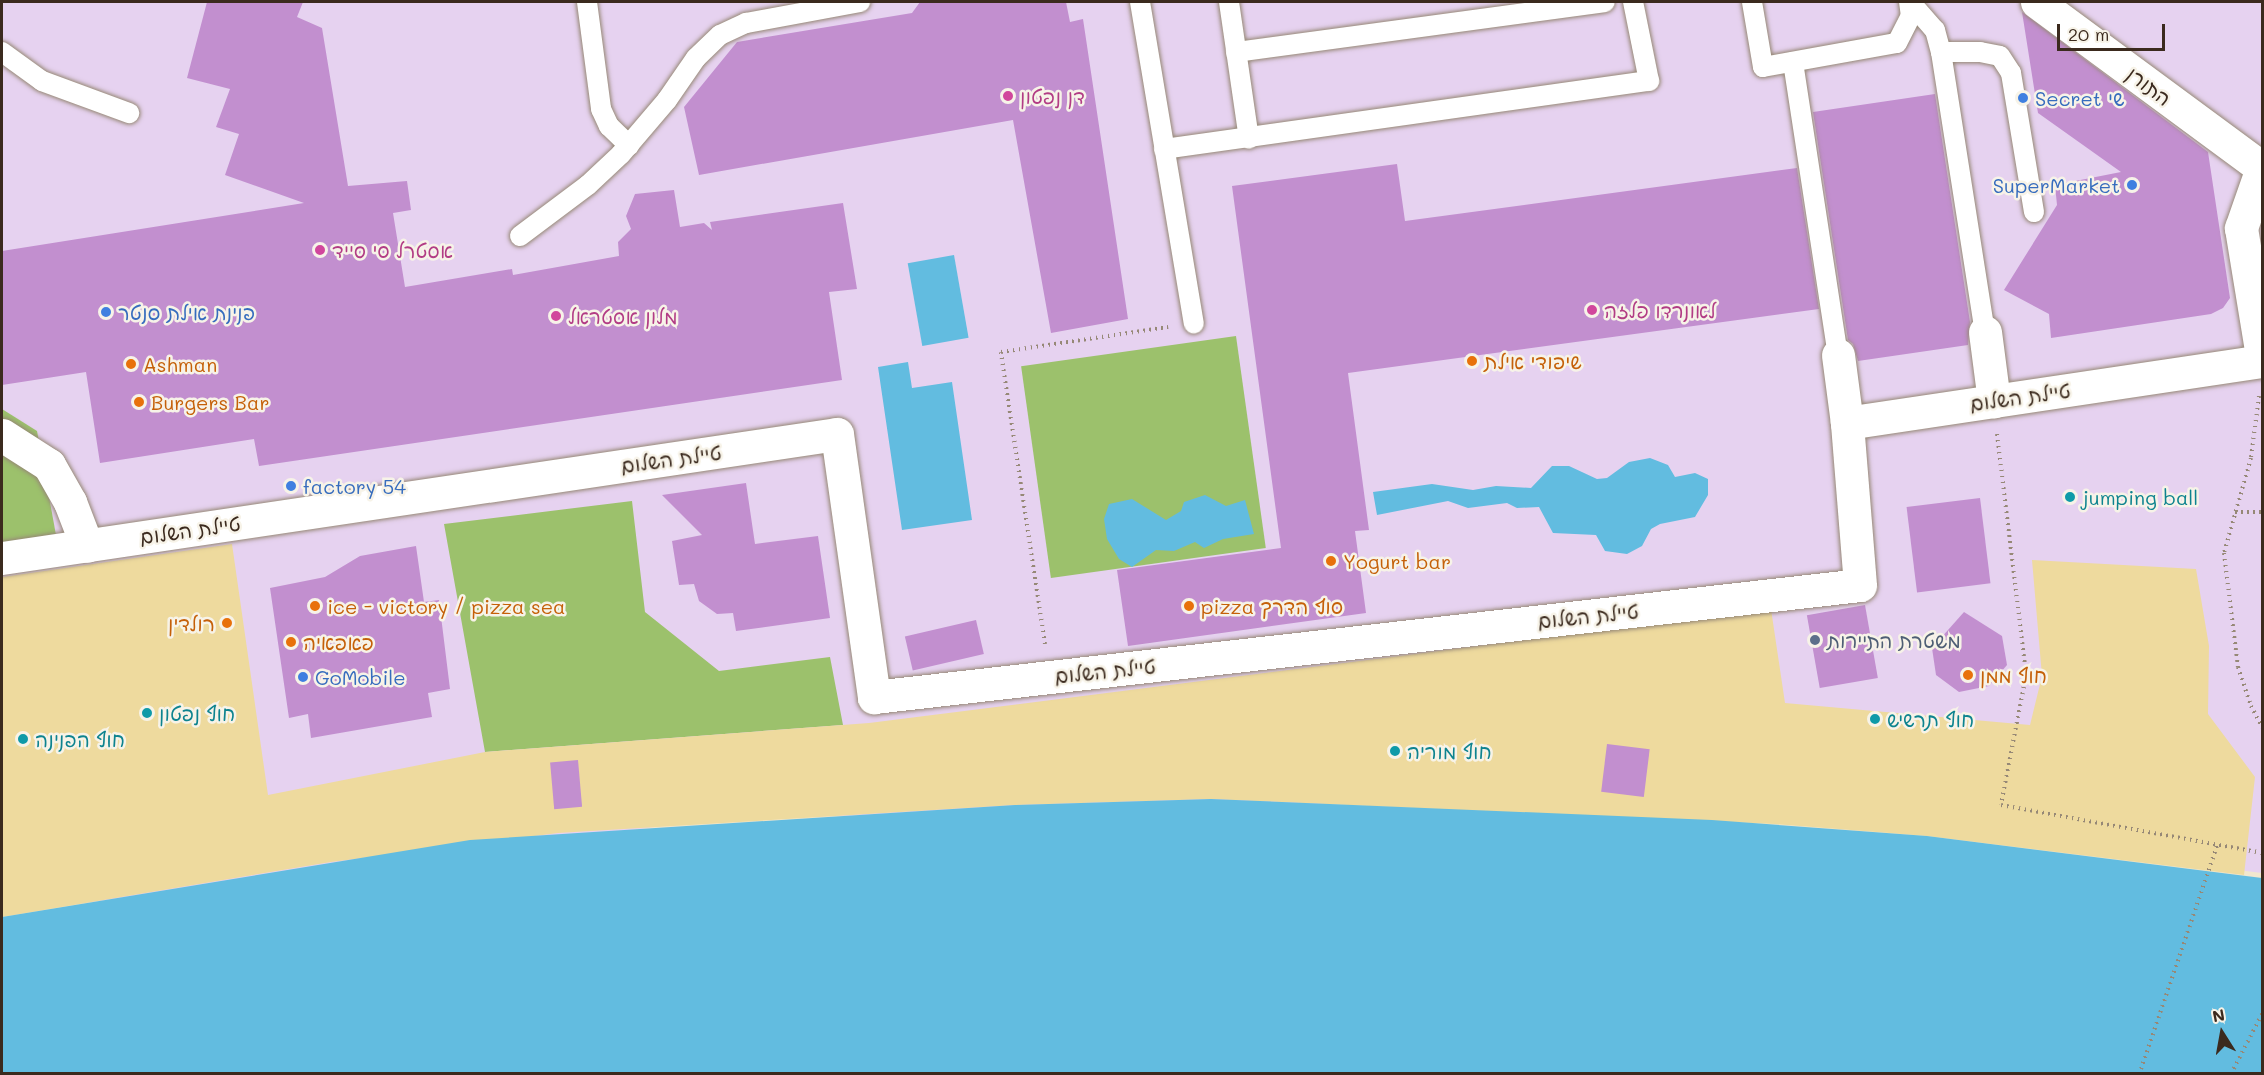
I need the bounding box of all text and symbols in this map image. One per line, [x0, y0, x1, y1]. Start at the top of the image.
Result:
scale bar [2060, 12, 2168, 50]
text: 20 m [2068, 22, 2109, 46]
street label: התורן [2122, 62, 2176, 110]
place label: דן נפטון [1020, 84, 1085, 108]
place label: Secret שי [2035, 86, 2124, 110]
marker: דן נפטון [1001, 89, 1015, 103]
marker: Secret שי [2016, 91, 2030, 105]
place label: SuperMarket [1993, 173, 2120, 197]
marker: SuperMarket [2125, 178, 2139, 192]
place label: אסטרל סי סייד [332, 238, 453, 262]
marker: אסטרל סי סייד [313, 243, 327, 257]
place label: לאונרדו פלזה [1604, 298, 1716, 322]
place label: פנינת אילת סנטר [118, 300, 255, 324]
marker: לאונרדו פלזה [1585, 303, 1599, 317]
place label: מלון אסטראל [568, 304, 678, 328]
marker: פנינת אילת סנטר [99, 305, 113, 319]
marker: מלון אסטראל [549, 309, 563, 323]
place label: שיפודי אילת [1484, 349, 1582, 373]
place label: Ashman [143, 352, 217, 376]
marker: שיפודי אילת [1465, 354, 1479, 368]
marker: Ashman [124, 357, 138, 371]
street label: טיילת השלום [1968, 378, 2072, 416]
place label: Burgers Bar [151, 390, 269, 414]
marker: Burgers Bar [132, 395, 146, 409]
street label: טיילת השלום [619, 440, 723, 478]
place label: factory 54 [303, 474, 406, 498]
marker: factory 54 [284, 479, 298, 493]
place label: jumping ball [2082, 485, 2198, 509]
marker: jumping ball [2063, 490, 2077, 504]
street label: טיילת השלום [138, 511, 242, 549]
place label: Yogurt bar [1343, 549, 1451, 573]
marker: Yogurt bar [1324, 554, 1338, 568]
place label: ice - victory / pizza sea [327, 594, 566, 618]
place label: pizza סוף הדרך [1201, 594, 1343, 618]
marker: ice - victory / pizza sea [308, 599, 322, 613]
marker: pizza סוף הדרך [1182, 599, 1196, 613]
street label: טיילת השלום [1536, 599, 1640, 633]
place label: רולדין [168, 611, 215, 635]
marker: רולדין [220, 616, 234, 630]
place label: משטרת התיירות [1827, 628, 1961, 652]
place label: פאפאיה [303, 630, 374, 654]
marker: משטרת התיירות [1808, 633, 1822, 647]
marker: פאפאיה [284, 635, 298, 649]
street label: טיילת השלום [1053, 654, 1157, 688]
place label: חוף ממן [1980, 663, 2047, 687]
place label: GoMobile [315, 665, 406, 689]
marker: חוף ממן [1961, 668, 1975, 682]
marker: GoMobile [296, 670, 310, 684]
place label: חוף נפטון [159, 701, 235, 725]
marker: חוף נפטון [140, 706, 154, 720]
place label: חוף תרשיש [1887, 707, 1974, 731]
marker: חוף תרשיש [1868, 712, 1882, 726]
place label: חוף הפנינה [35, 727, 125, 751]
marker: חוף הפנינה [16, 732, 30, 746]
place label: חוף מוריה [1407, 739, 1492, 763]
marker: חוף מוריה [1388, 744, 1402, 758]
north arrow [2192, 1003, 2252, 1063]
text: N [2211, 1003, 2226, 1026]

